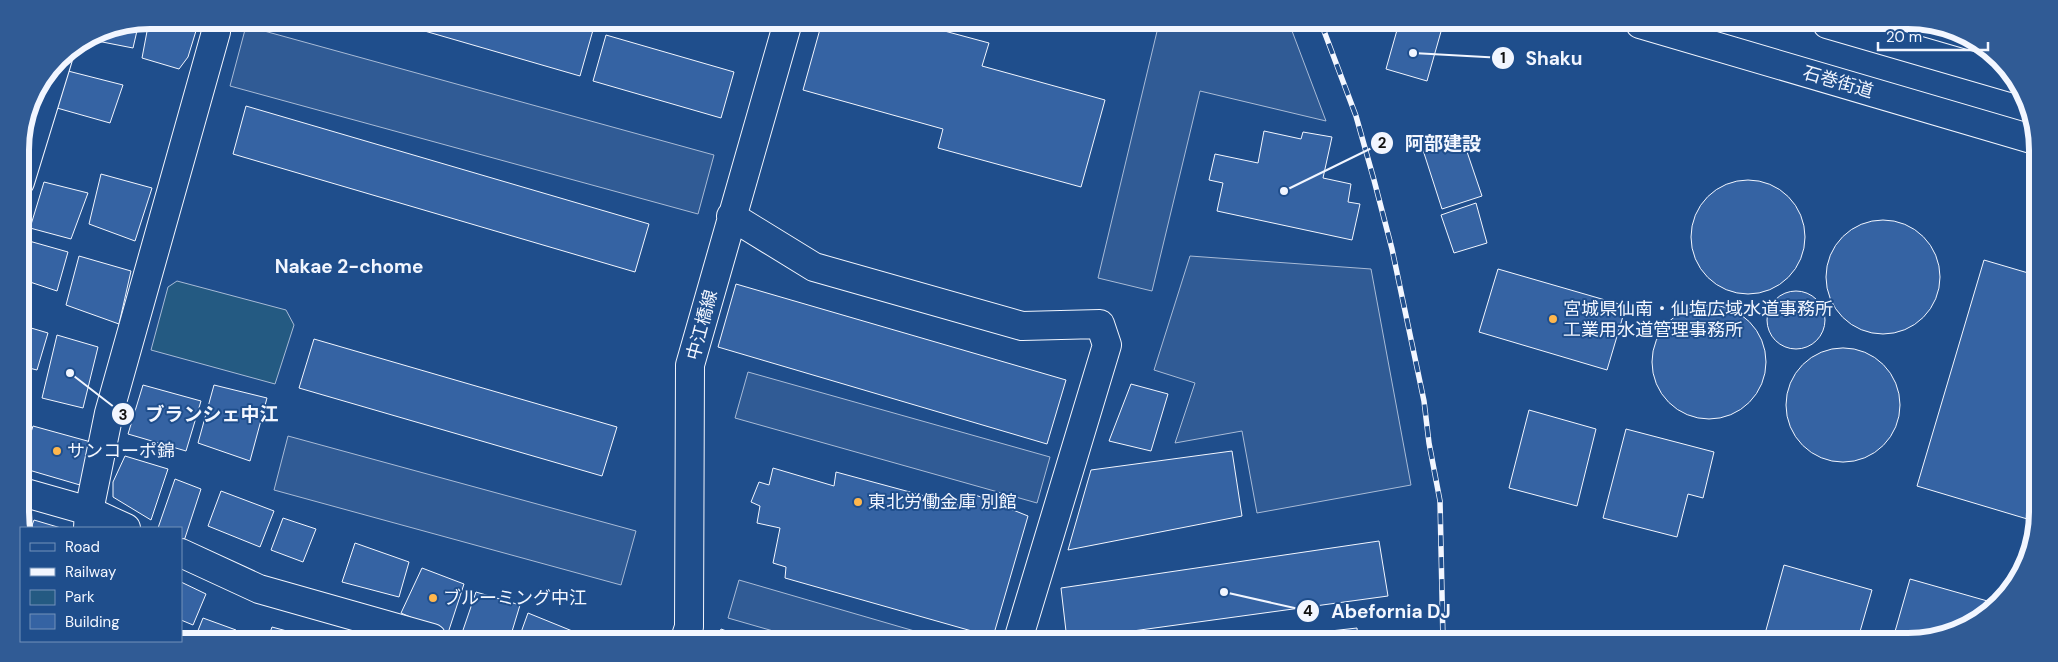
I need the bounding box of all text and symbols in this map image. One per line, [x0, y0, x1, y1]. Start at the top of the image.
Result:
scale bar [1878, 20, 1988, 52]
text: 20 m [1886, 27, 1922, 47]
callout: Shaku [1491, 41, 1593, 75]
text: Shaku [1525, 46, 1583, 71]
text: 1 [1500, 48, 1506, 68]
street label: 石巻街道 [1800, 61, 1876, 103]
callout: 阿部建設 [1370, 126, 1491, 160]
text: 阿部建設 [1405, 131, 1481, 156]
text: 2 [1378, 133, 1387, 153]
district label: Nakae 2-chome [275, 254, 423, 279]
street label: 中江橋線 [681, 287, 723, 363]
place label: 宮城県仙南・仙塩広域水道事務所 工業用水道管理事務所 [1563, 297, 1833, 342]
marker: 宮城県仙南・仙塩広域水道事務所 工業用水道管理事務所 [1547, 313, 1559, 325]
callout: ブランシェ中江 [111, 397, 289, 431]
text: ブランシェ中江 [145, 402, 279, 427]
text: 3 [118, 405, 128, 425]
place label: サンコーポ錦 [67, 439, 175, 463]
marker: サンコーポ錦 [51, 445, 63, 457]
place label: 東北労働金庫 別館 [868, 490, 1017, 514]
marker: 東北労働金庫 別館 [852, 496, 864, 508]
legend [20, 527, 182, 642]
text: Road [65, 537, 100, 557]
text: Railway [65, 562, 117, 582]
place label: ブルーミング中江 [443, 586, 587, 610]
text: Park [65, 587, 95, 607]
marker: ブルーミング中江 [427, 592, 439, 604]
callout: Abefornia DJ [1296, 594, 1461, 628]
text: Abefornia DJ [1331, 599, 1451, 624]
text: 4 [1303, 601, 1313, 621]
text: Building [65, 612, 120, 632]

